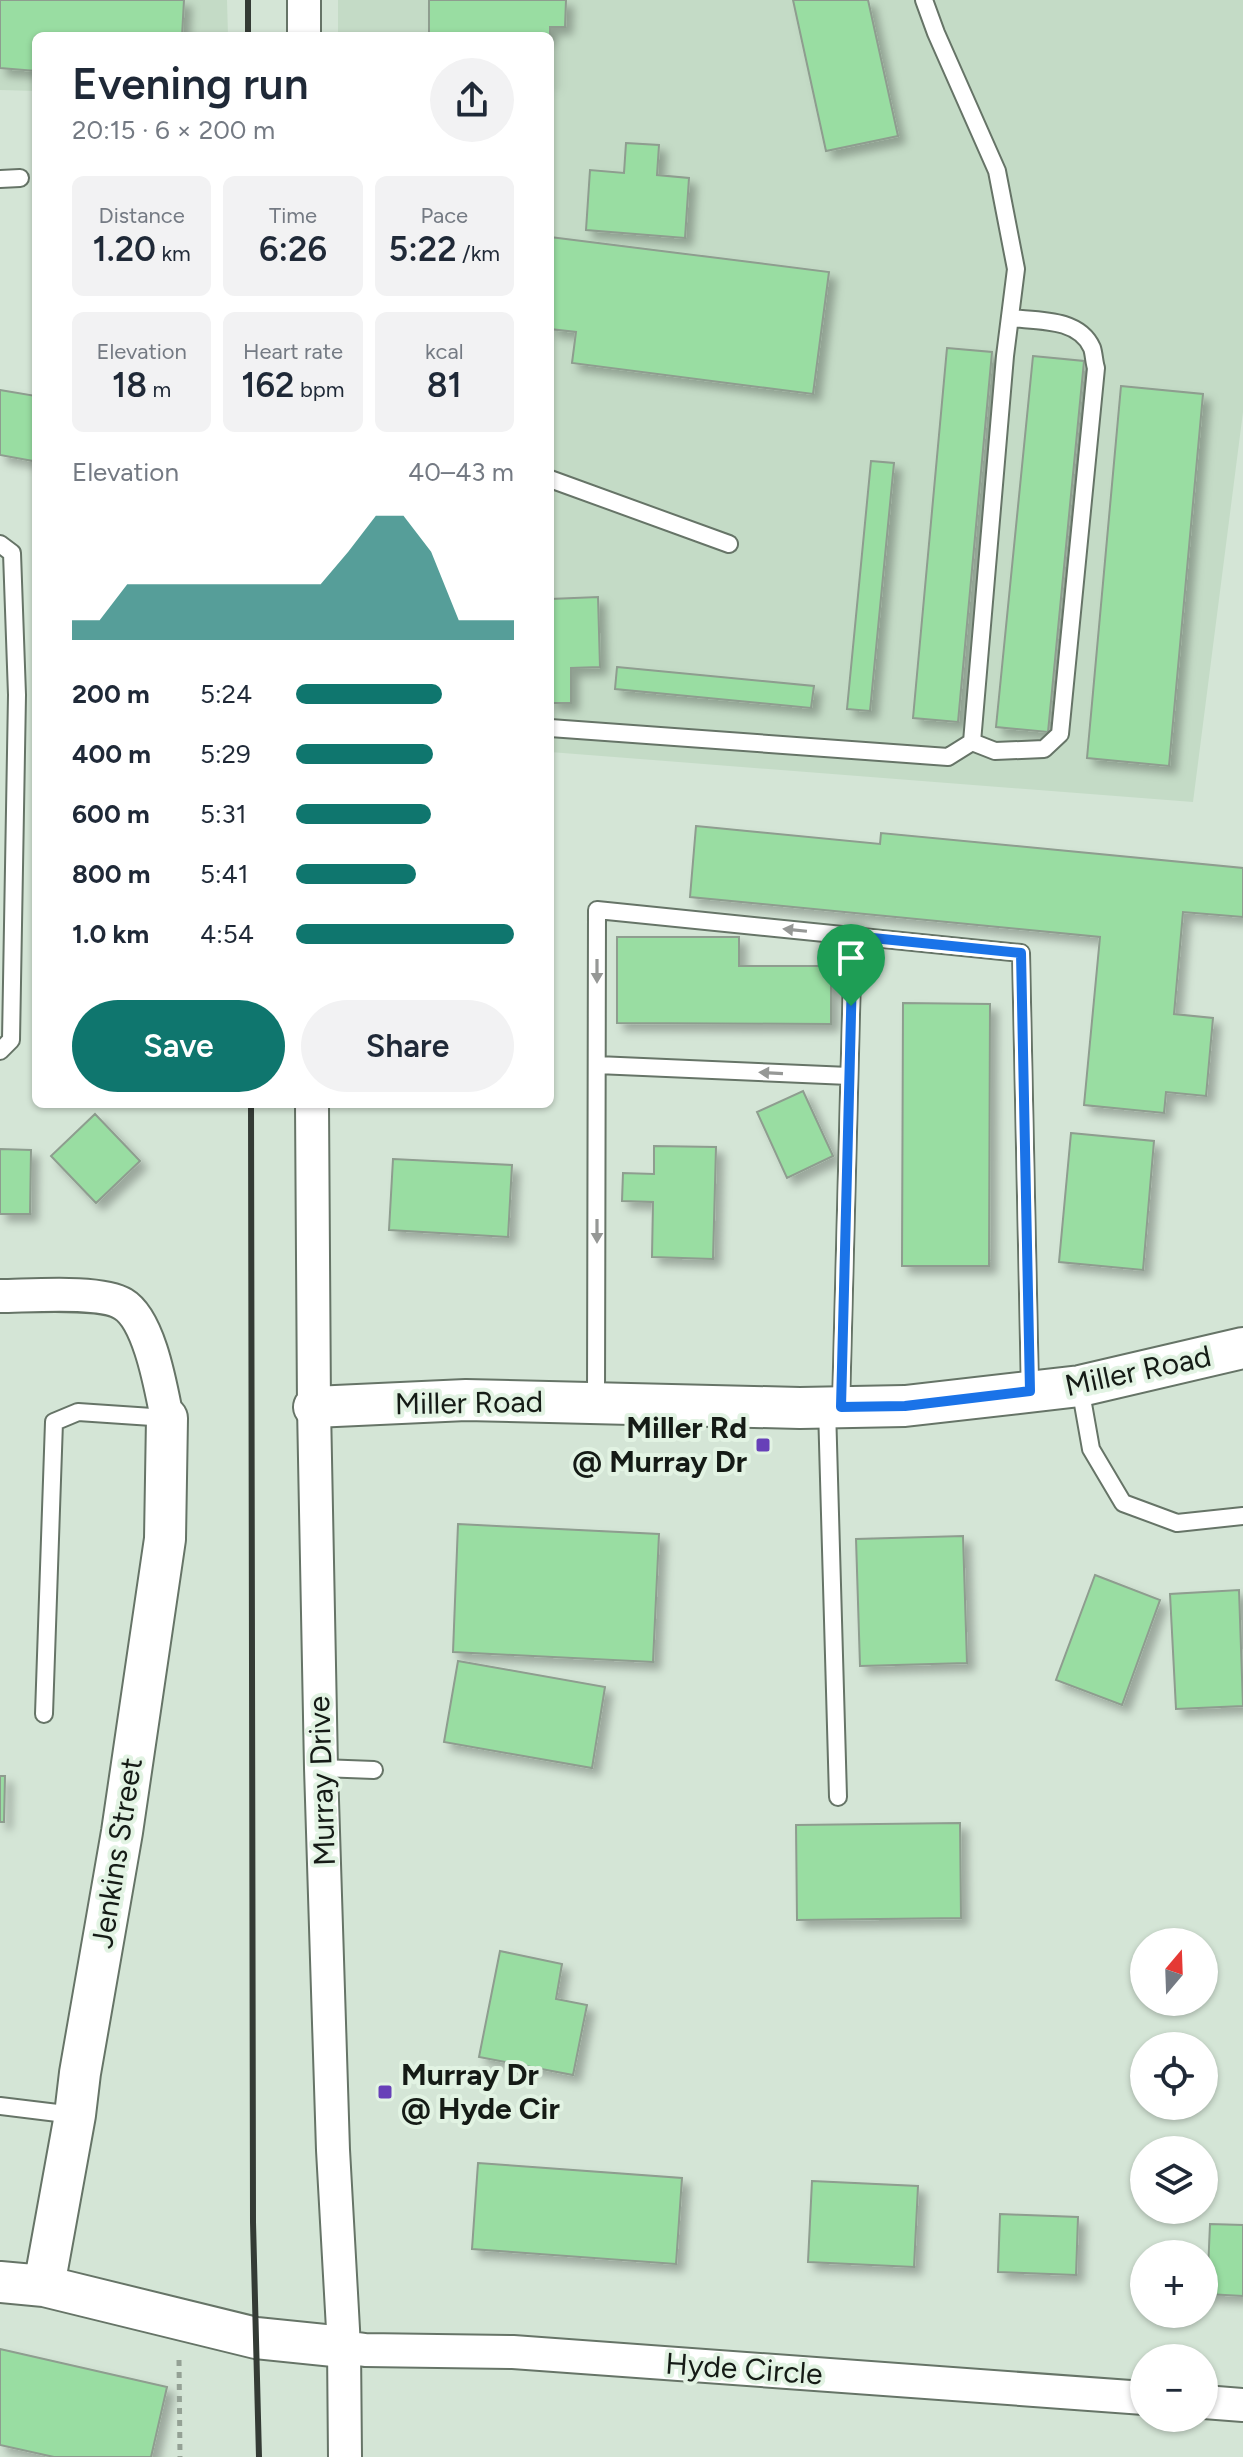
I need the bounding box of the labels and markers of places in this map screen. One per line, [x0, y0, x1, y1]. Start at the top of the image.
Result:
pin [817, 924, 885, 1006]
place label: Miller Rd @ Murray Dr [572, 1409, 747, 1480]
marker: Miller Rd @ Murray Dr [754, 1436, 772, 1454]
place label: Murray Dr @ Hyde Cir [401, 2056, 560, 2127]
marker: Murray Dr @ Hyde Cir [376, 2083, 394, 2101]

